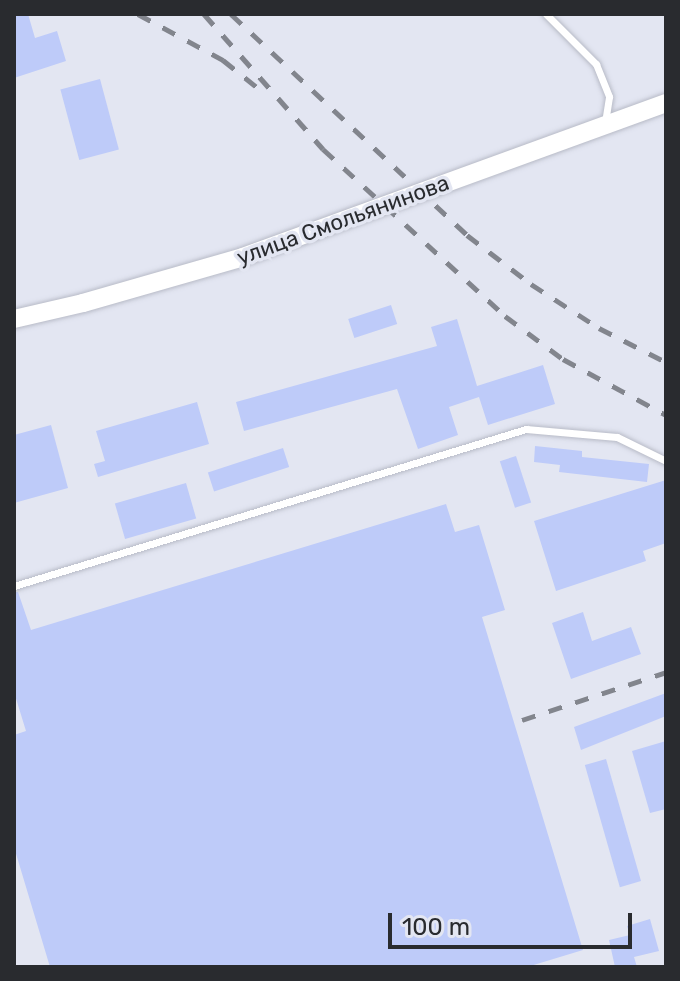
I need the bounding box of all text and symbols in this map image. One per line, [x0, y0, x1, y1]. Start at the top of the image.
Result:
street label: улица Смольянинова [233, 169, 453, 271]
scale bar [392, 897, 636, 947]
text: 100 m [402, 913, 470, 941]

